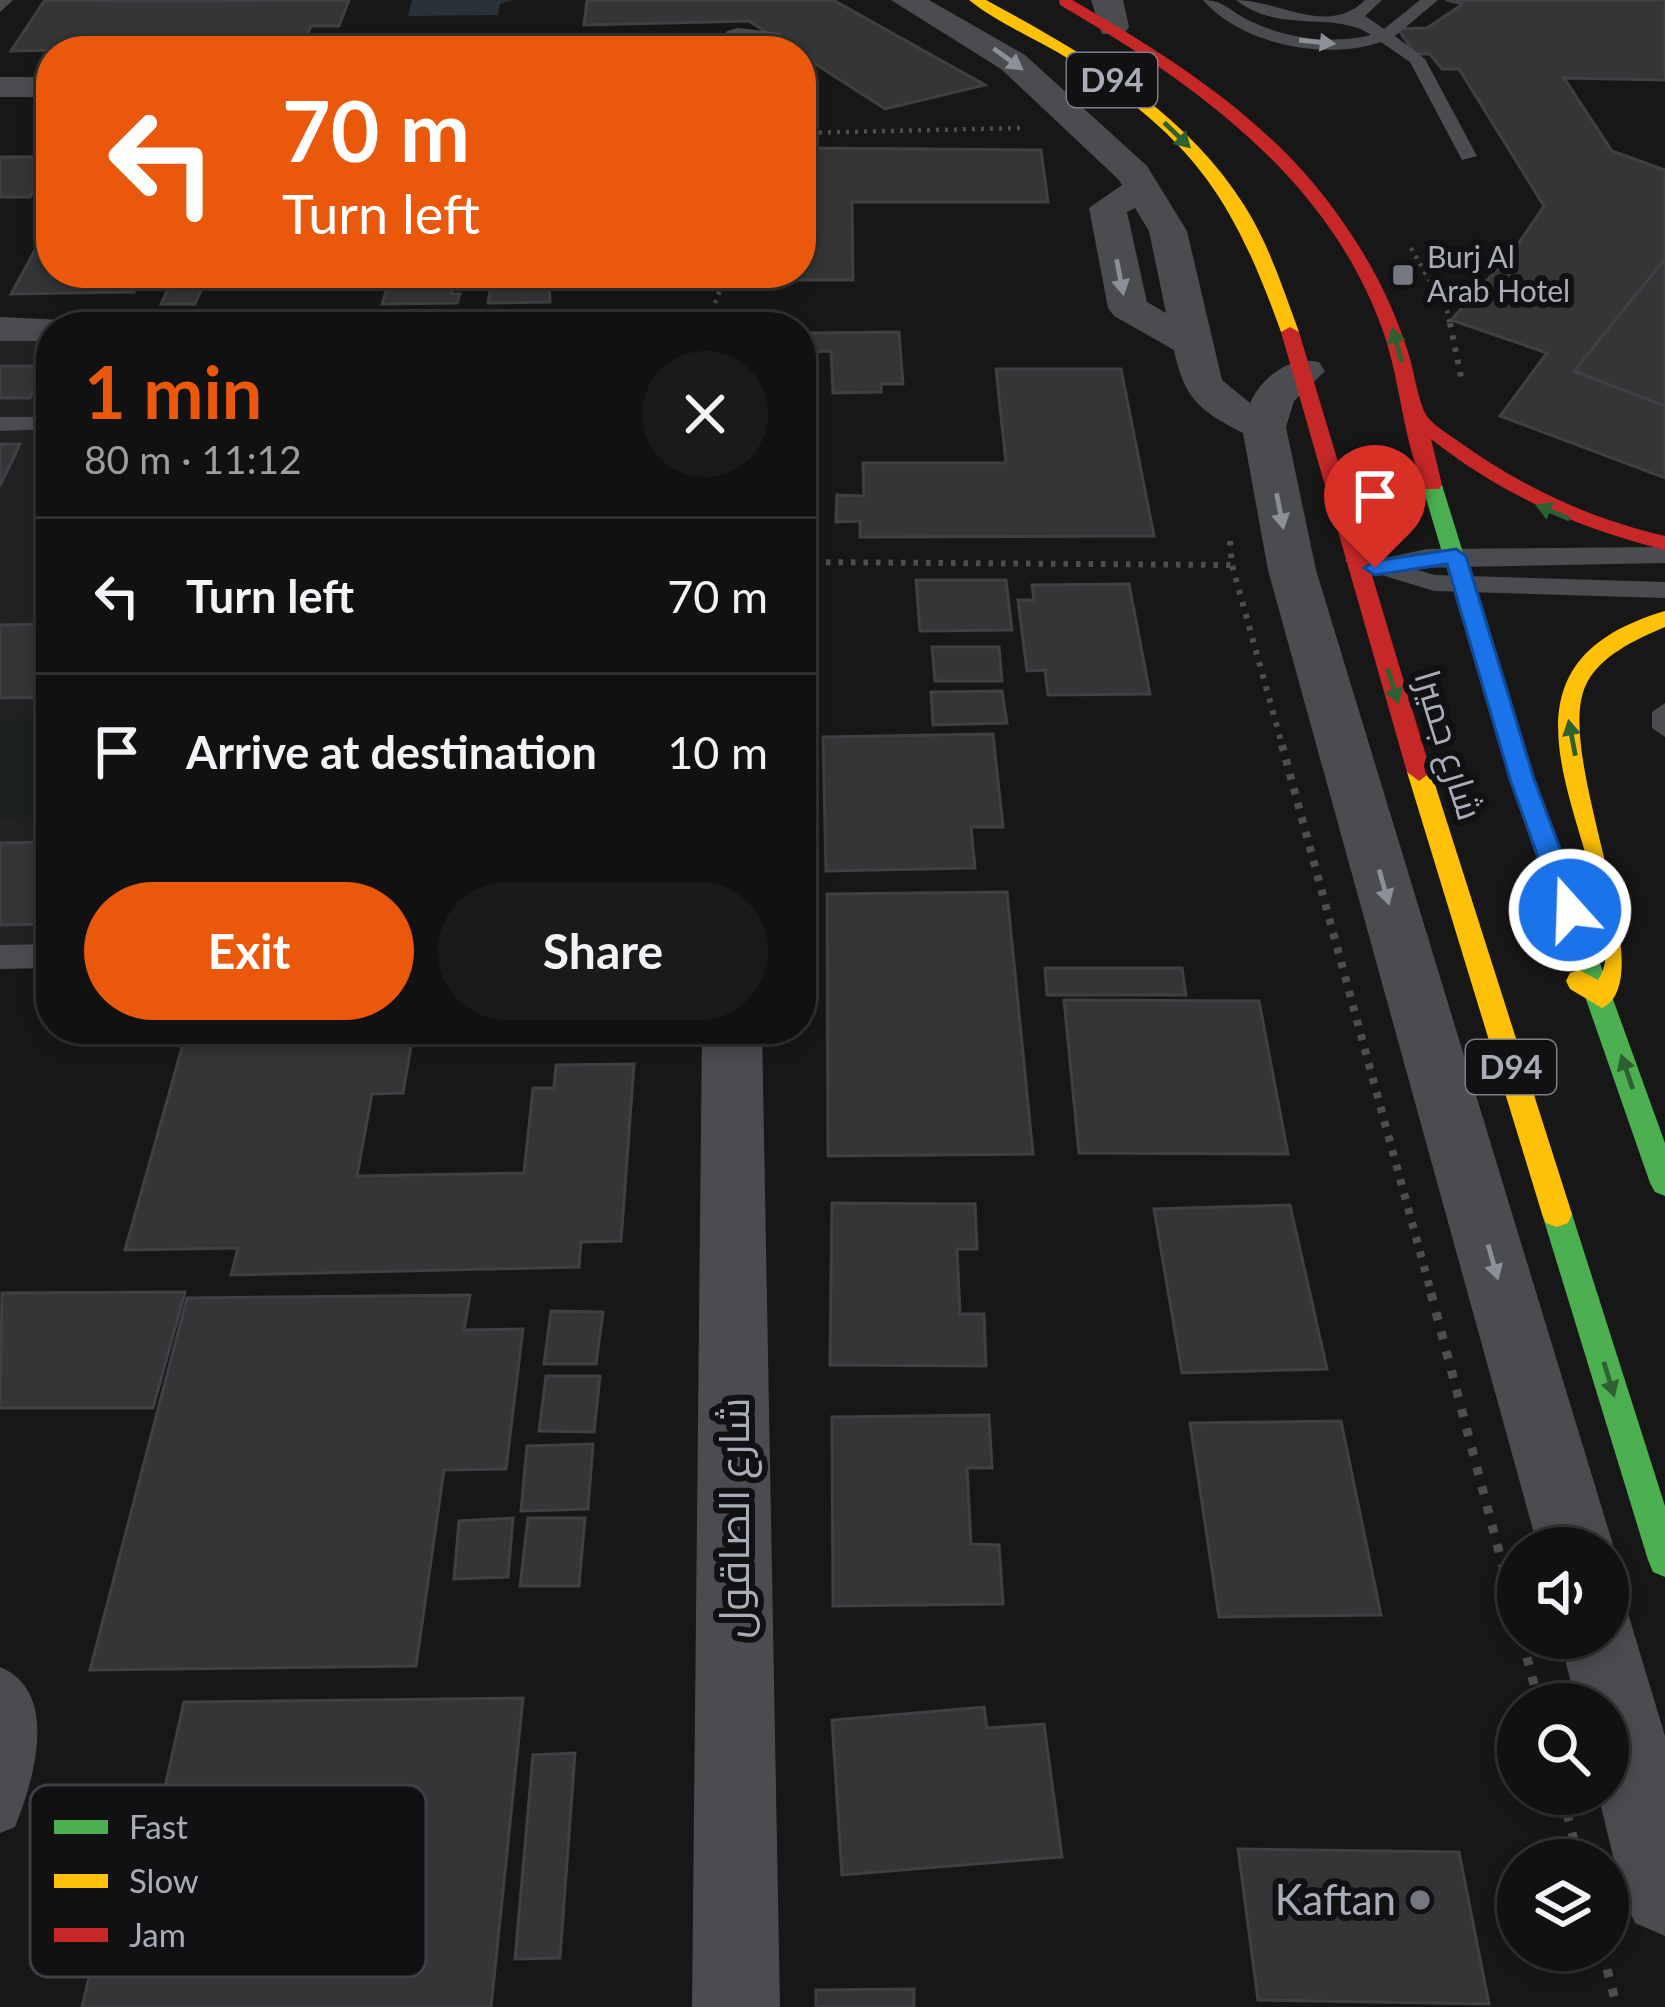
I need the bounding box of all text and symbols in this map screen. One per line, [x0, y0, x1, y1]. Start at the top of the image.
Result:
one-way arrow [1299, 32, 1336, 51]
one-way arrow [992, 46, 1024, 70]
road number: D94 [1067, 53, 1157, 107]
text: 70 m [282, 79, 470, 180]
icon: left [84, 84, 240, 240]
one-way arrow [1162, 121, 1191, 149]
text: Turn left [282, 181, 480, 246]
place label: Burj Al Arab Hotel [1427, 238, 1570, 308]
one-way arrow [1111, 258, 1130, 296]
marker: Burj Al Arab Hotel [1390, 262, 1416, 288]
one-way arrow [1387, 326, 1405, 363]
text: 1 min [84, 348, 262, 434]
button: close [642, 351, 768, 477]
text: 80 m · 11:12 [84, 436, 302, 482]
pin [1324, 445, 1426, 568]
icon: arrive [1342, 463, 1408, 529]
one-way arrow [1271, 493, 1290, 531]
one-way arrow [1534, 502, 1570, 521]
icon: left [84, 563, 150, 629]
text: Turn left [186, 569, 354, 623]
text: 70 m [667, 569, 768, 623]
street label: شارع جميرا [1403, 664, 1494, 826]
one-way arrow [1385, 668, 1403, 705]
icon: arrive [84, 719, 150, 785]
one-way arrow [1562, 719, 1581, 756]
text: Arrive at destination [186, 725, 597, 779]
text: 10 m [667, 725, 768, 779]
position arrow [1507, 847, 1633, 973]
one-way arrow [1376, 869, 1394, 906]
button: Exit [84, 882, 414, 1020]
button: Share [438, 882, 768, 1020]
road number: D94 [1466, 1040, 1556, 1094]
one-way arrow [1617, 1053, 1636, 1090]
one-way arrow [1485, 1243, 1504, 1280]
one-way arrow [1600, 1361, 1619, 1398]
street label: شارع الصاقول [708, 1398, 762, 1638]
map controls [1497, 1527, 1629, 1971]
button: sound [1497, 1527, 1629, 1659]
button: search [1497, 1683, 1629, 1815]
legend [30, 1785, 426, 1977]
text: Fast [129, 1806, 188, 1846]
button: layers [1497, 1839, 1629, 1971]
text: Slow [129, 1860, 199, 1900]
place label: Kaftan [1275, 1874, 1396, 1924]
marker: Kaftan [1407, 1887, 1433, 1913]
text: Jam [129, 1914, 186, 1954]

